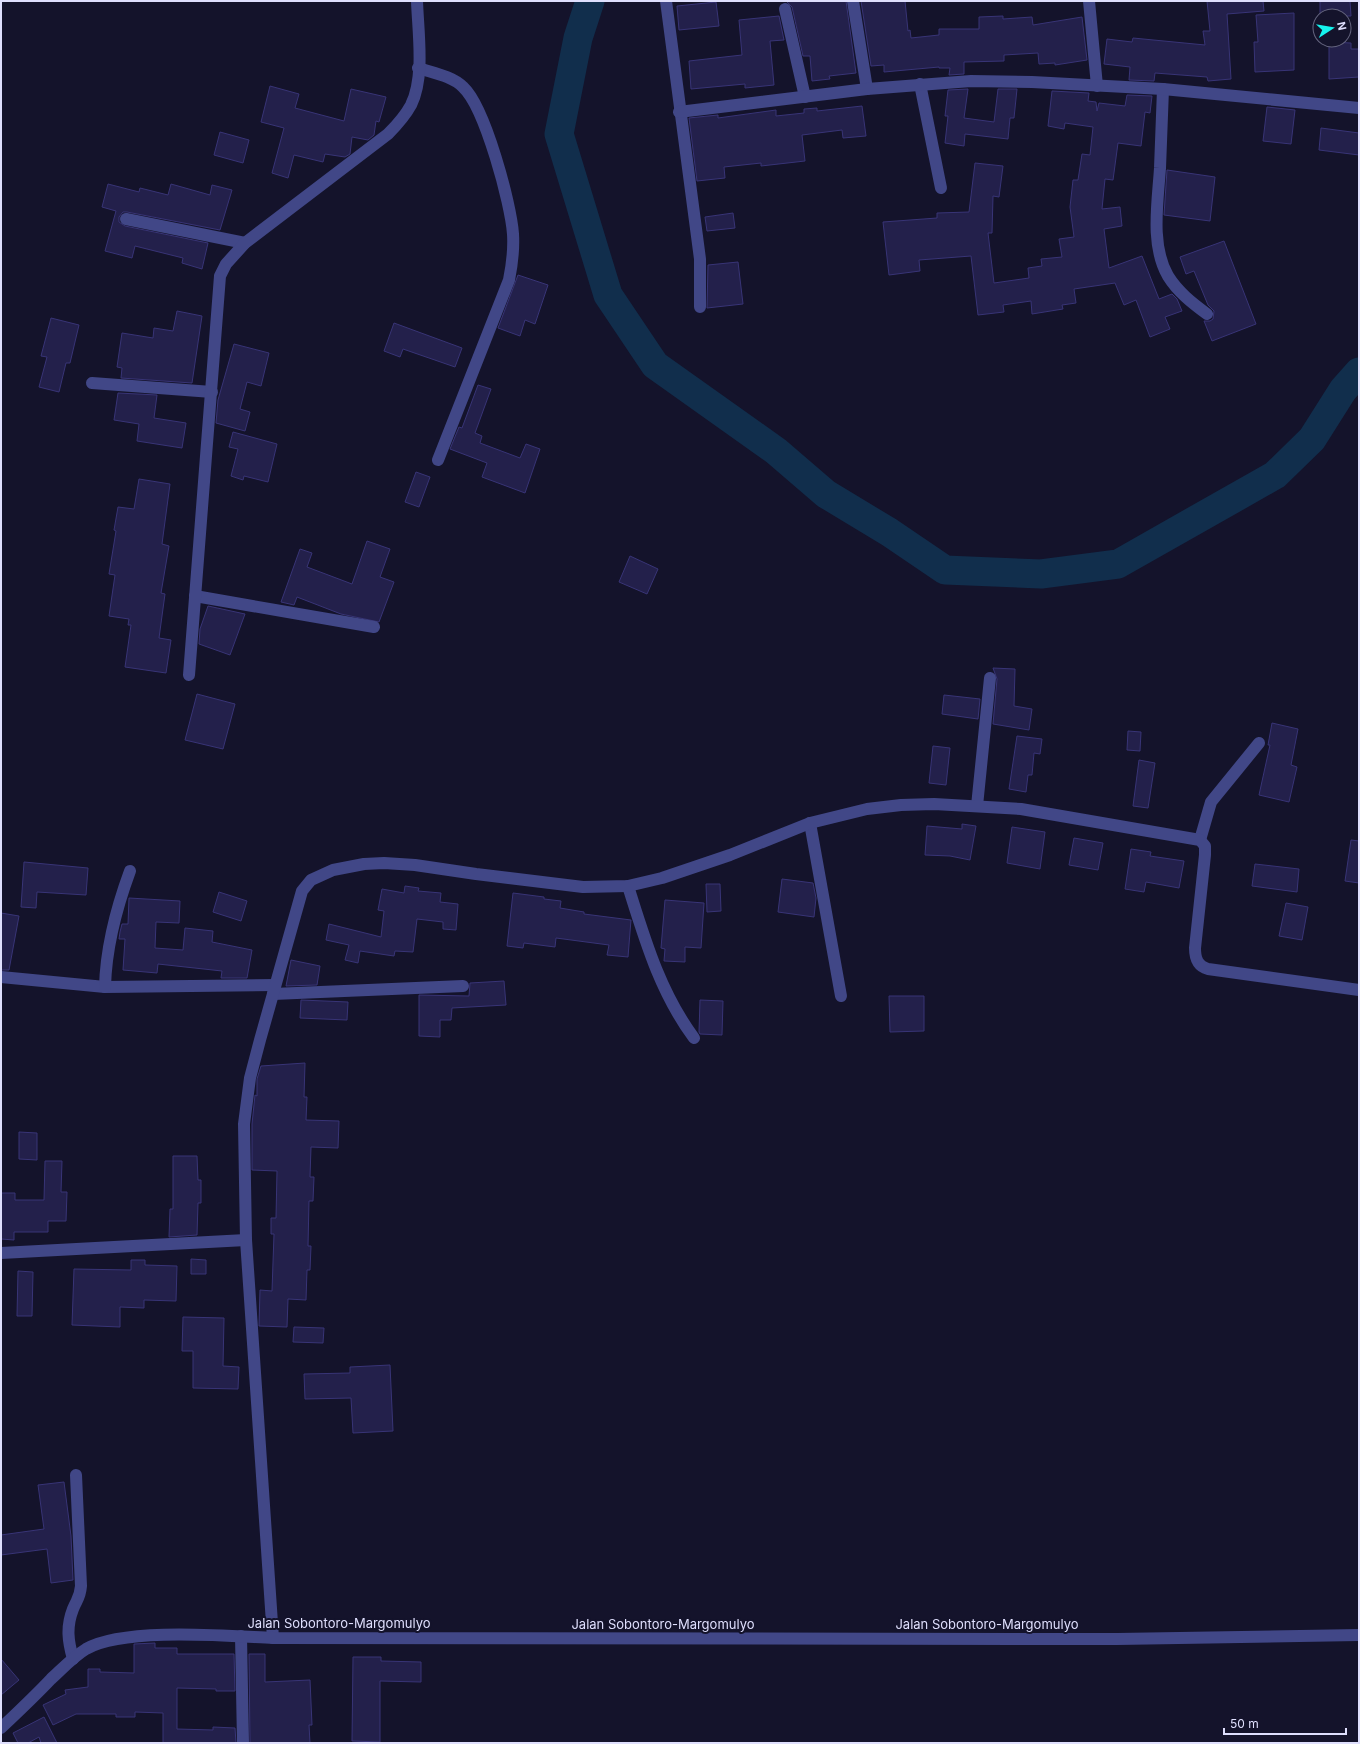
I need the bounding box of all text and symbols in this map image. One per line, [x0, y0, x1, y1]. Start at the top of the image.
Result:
north arrow [1312, 8, 1352, 48]
text: N [1334, 20, 1350, 31]
street label: Jalan Sobontoro-Margomulyo [247, 1615, 431, 1631]
street label: Jalan Sobontoro-Margomulyo [571, 1616, 755, 1632]
street label: Jalan Sobontoro-Margomulyo [895, 1616, 1079, 1632]
scale bar [1224, 1710, 1346, 1736]
text: 50 m [1230, 1716, 1259, 1731]

